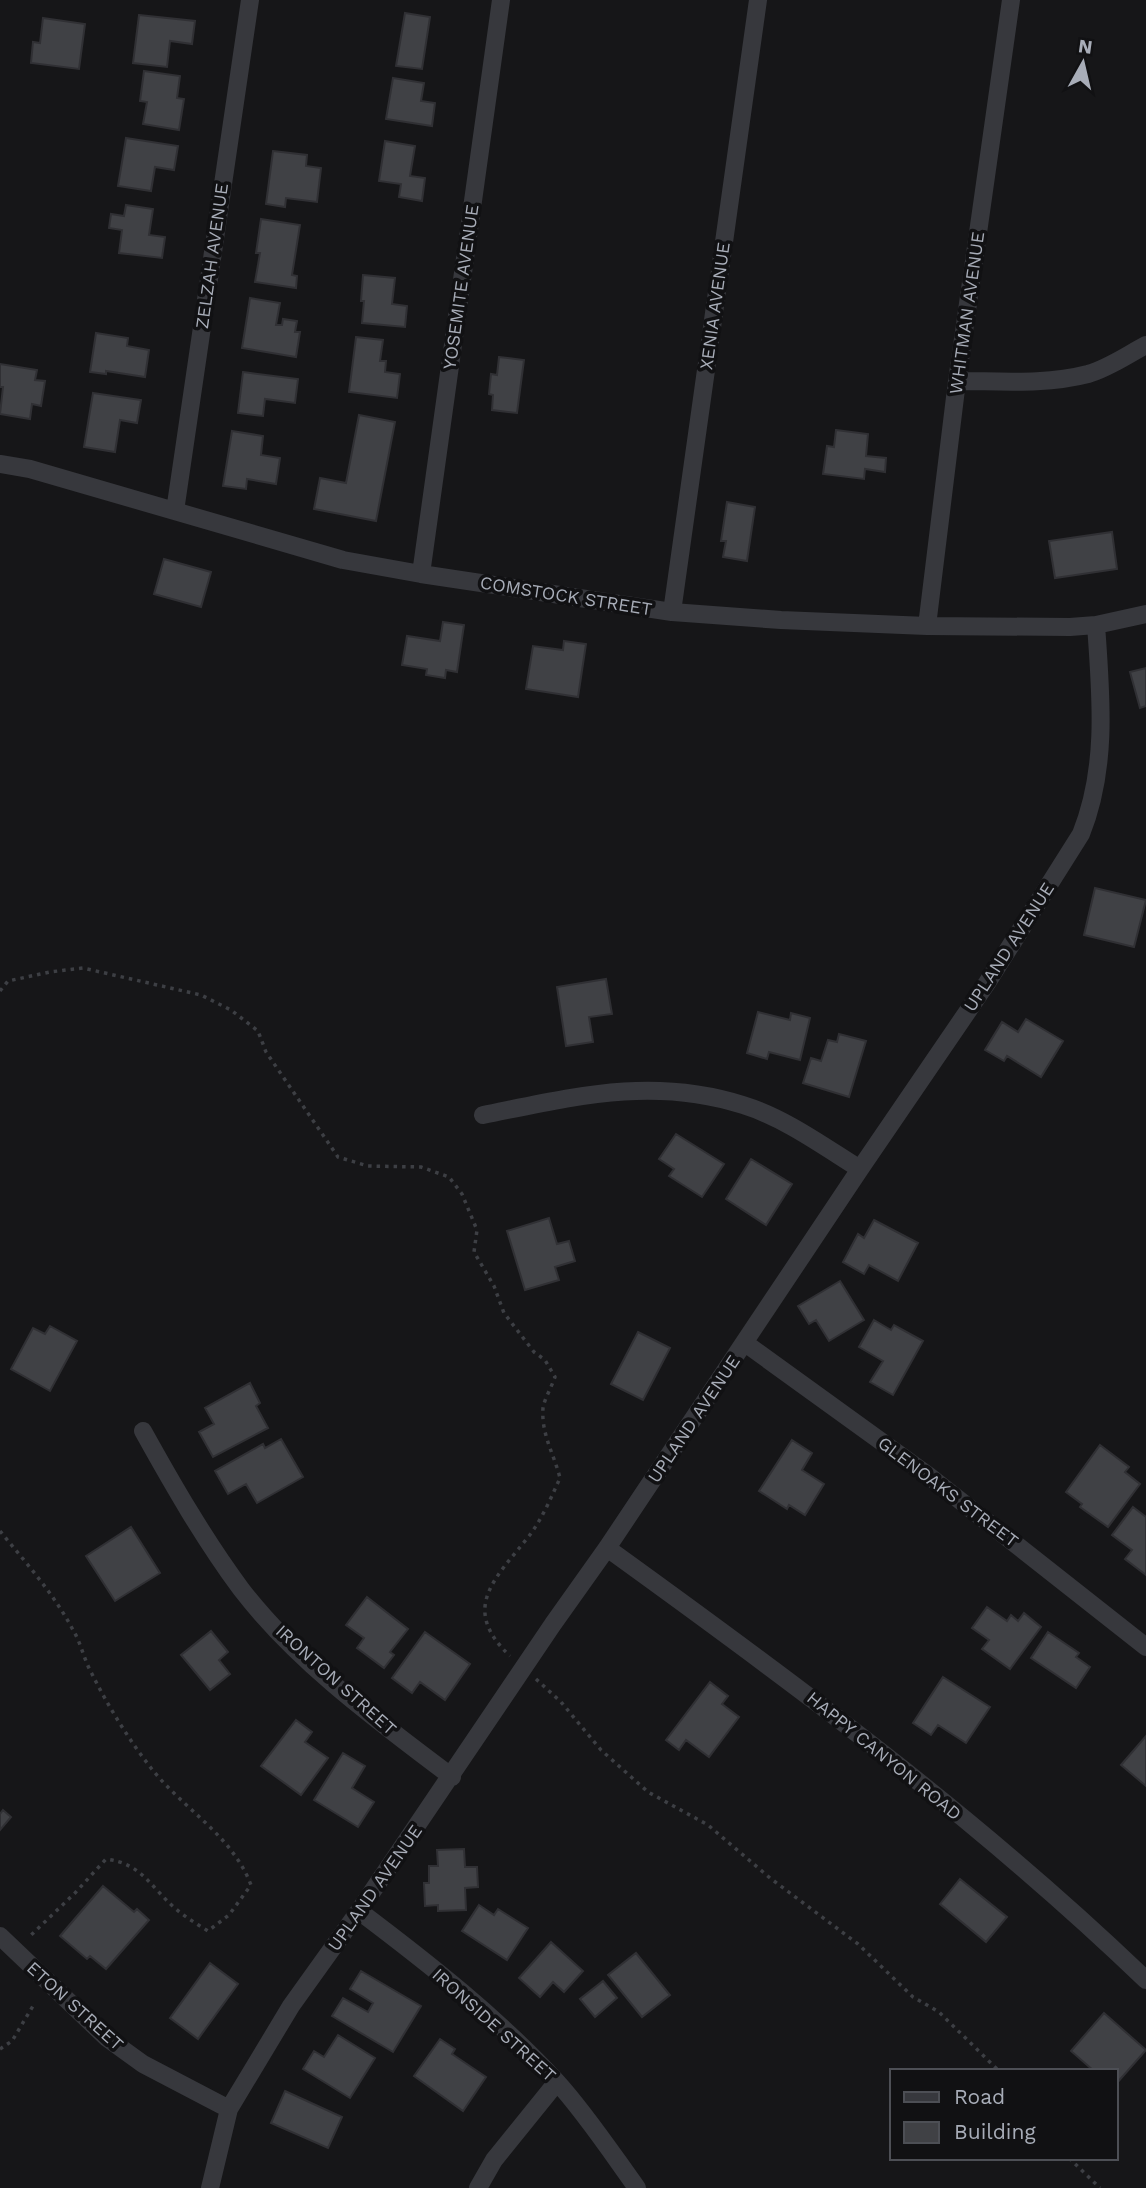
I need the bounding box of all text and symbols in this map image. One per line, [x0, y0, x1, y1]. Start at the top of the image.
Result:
north arrow [1048, 28, 1118, 98]
text: N [1077, 34, 1094, 59]
street label: ZELZAH AVENUE [191, 182, 232, 330]
street label: YOSEMITE AVENUE [439, 203, 482, 371]
street label: WHITMAN AVENUE [945, 230, 988, 396]
street label: XENIA AVENUE [695, 241, 734, 371]
street label: COMSTOCK STREET [479, 572, 654, 619]
street label: UPLAND AVENUE [959, 878, 1058, 1015]
street label: UPLAND AVENUE [643, 1351, 744, 1487]
street label: GLENOAKS STREET [874, 1432, 1023, 1551]
street label: IRONTON STREET [272, 1620, 401, 1739]
street label: HAPPY CANYON ROAD [803, 1687, 966, 1824]
street label: UPLAND AVENUE [323, 1821, 426, 1955]
street label: ETON STREET [23, 1957, 128, 2054]
street label: IRONSIDE STREET [428, 1964, 561, 2086]
legend [890, 2069, 1118, 2160]
text: Road [954, 2084, 1005, 2109]
text: Building [954, 2119, 1036, 2144]

